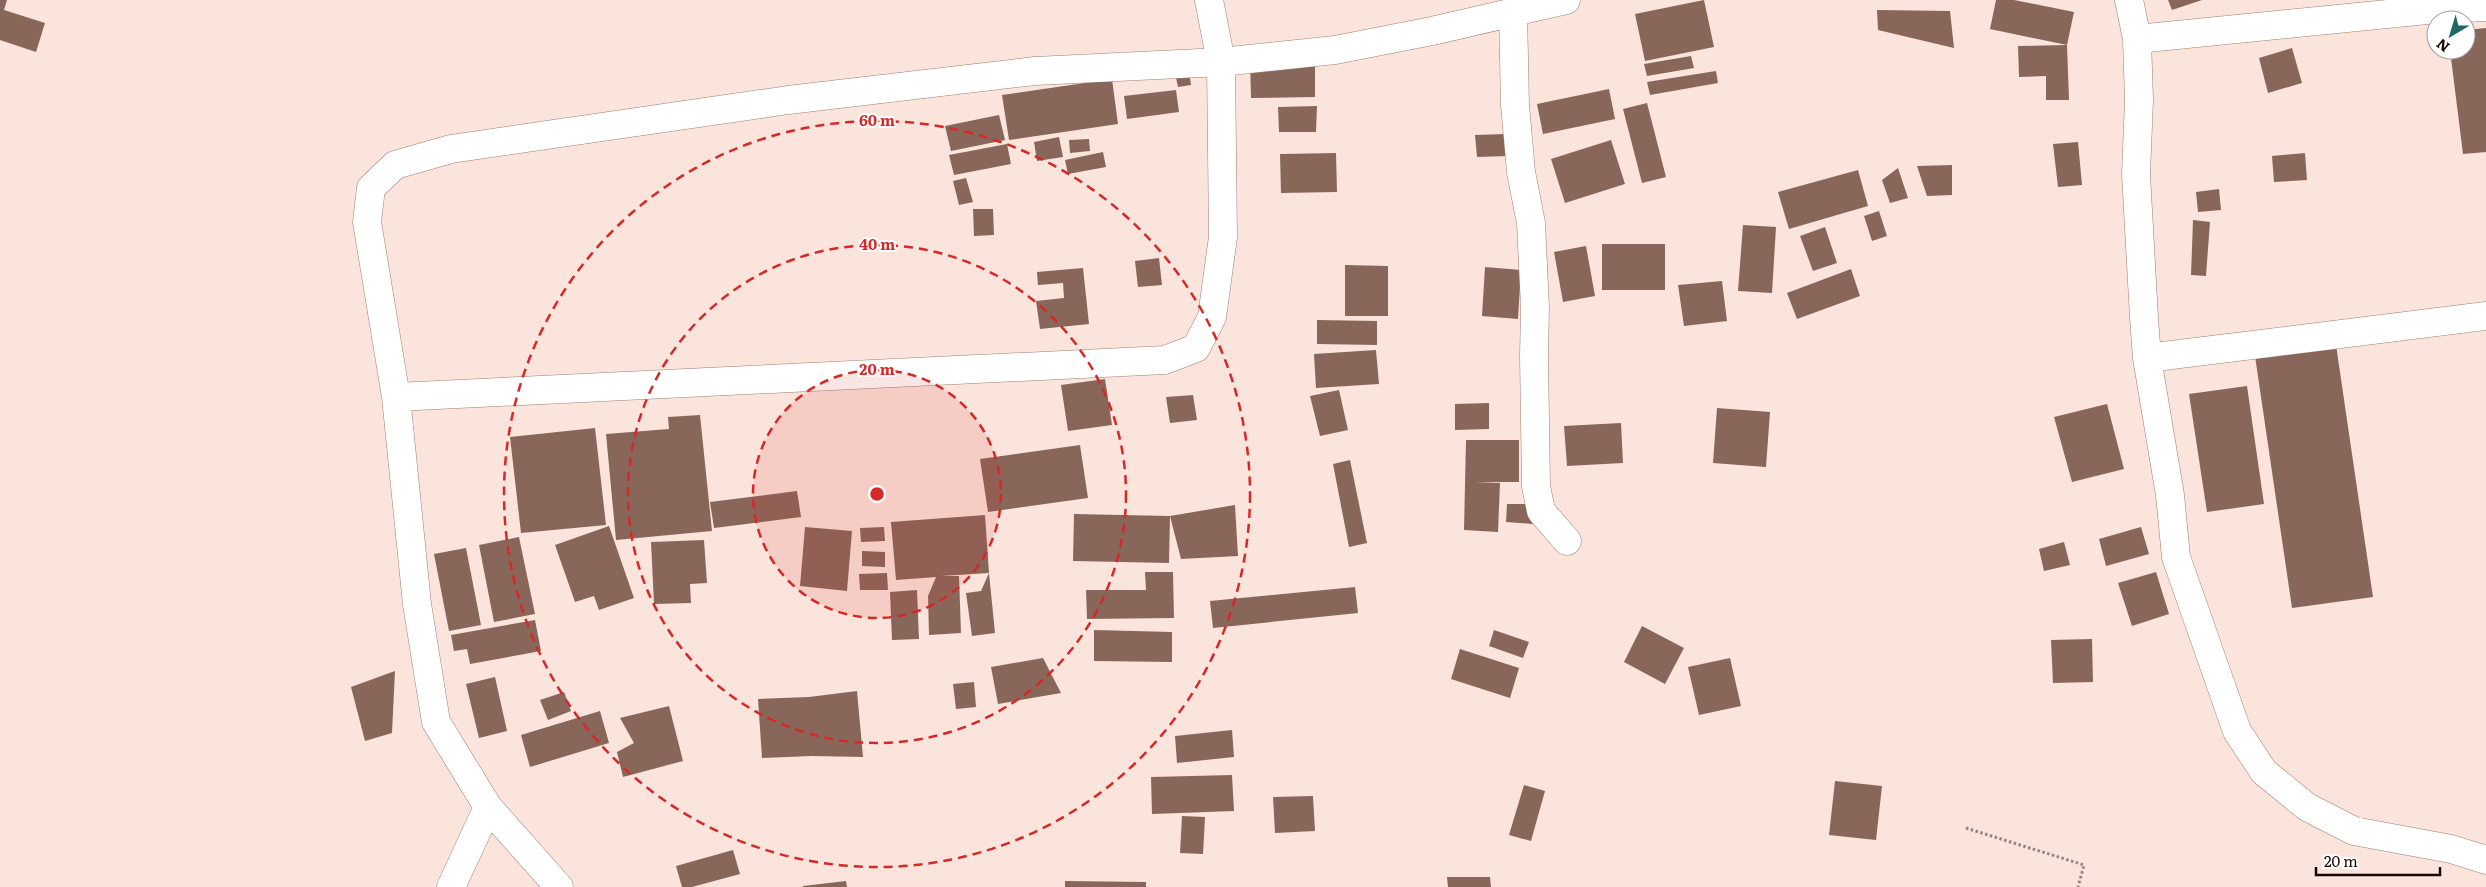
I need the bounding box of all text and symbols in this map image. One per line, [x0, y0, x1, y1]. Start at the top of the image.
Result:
north arrow [2426, 10, 2476, 60]
text: N [2431, 34, 2453, 58]
text: 60 m [859, 108, 895, 131]
text: 40 m [859, 232, 895, 255]
text: 20 m [859, 357, 895, 380]
centre of rings [868, 485, 886, 503]
scale bar [2316, 844, 2440, 876]
text: 20 m [2324, 849, 2358, 872]

